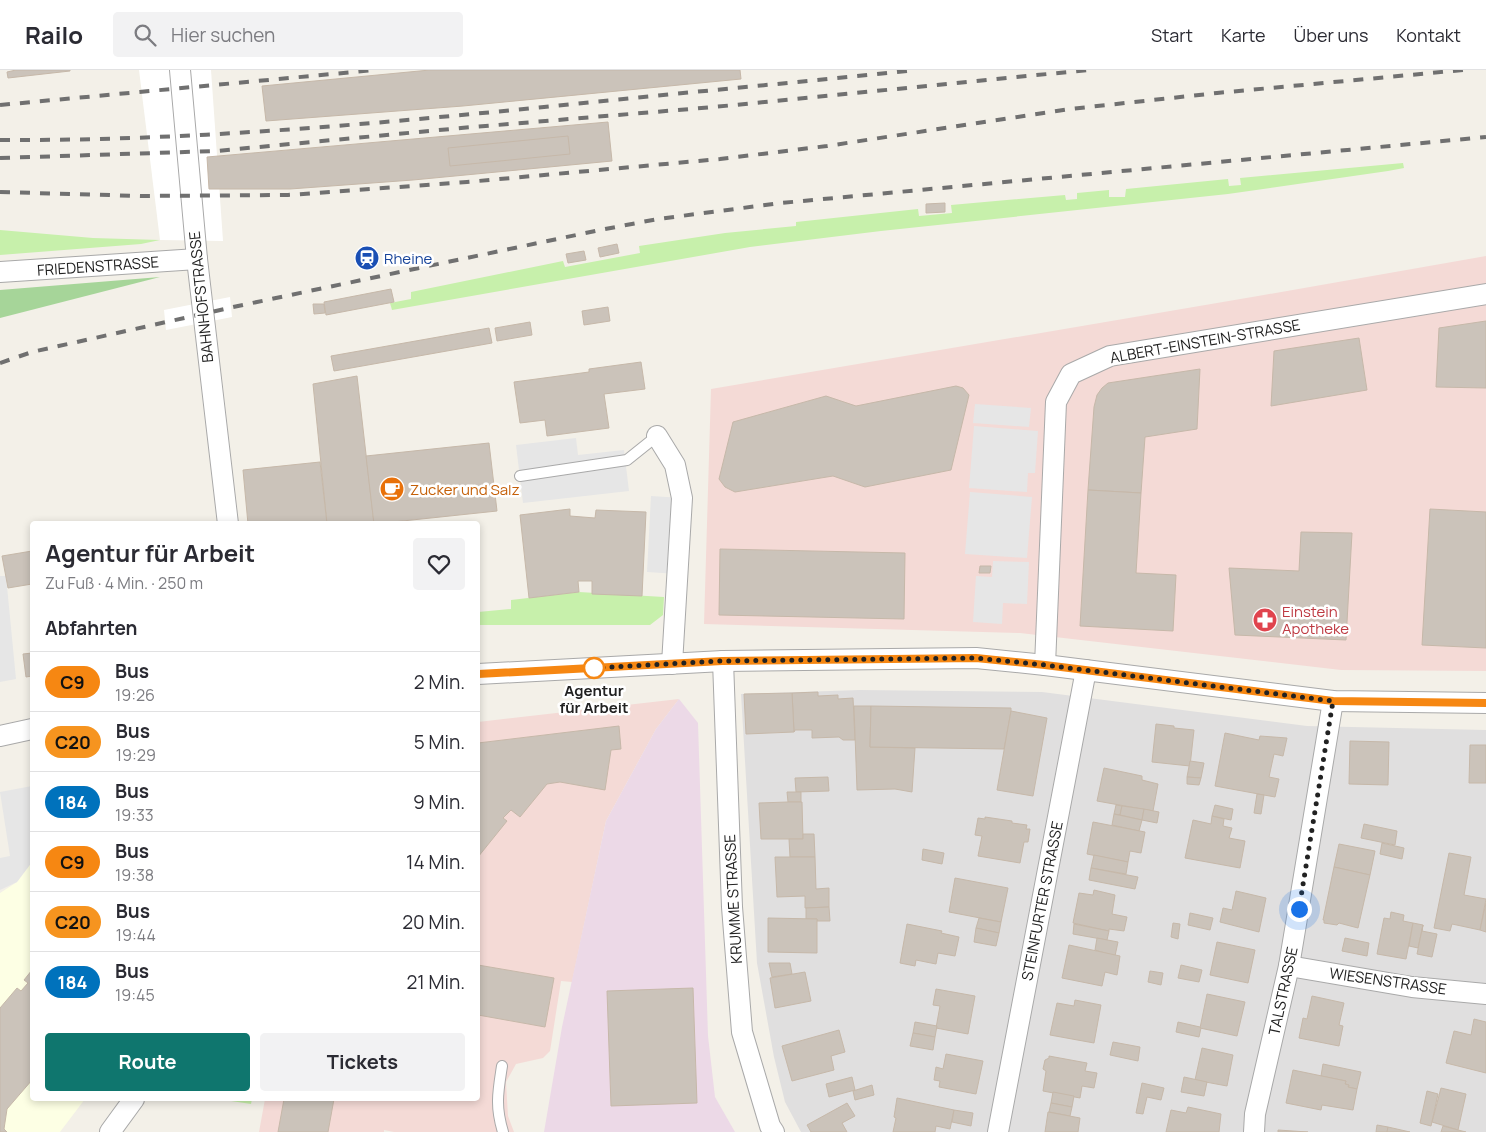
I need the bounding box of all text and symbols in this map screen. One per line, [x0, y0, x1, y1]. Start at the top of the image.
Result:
search box [113, 12, 463, 57]
text: Railo [25, 18, 83, 51]
icon: search [131, 21, 159, 49]
text: Hier suchen [171, 22, 275, 48]
text: Start [1151, 23, 1193, 47]
text: Karte [1221, 23, 1266, 47]
text: Über uns [1294, 23, 1368, 47]
text: Kontakt [1396, 23, 1461, 47]
street label: BAHNHOFSTRASSE [184, 230, 218, 364]
station icon: Rheine [354, 245, 380, 271]
place label: Rheine [384, 248, 432, 269]
street label: FRIEDENSTRASSE [36, 251, 160, 281]
street label: ALBERT-EINSTEIN-STRASSE [1108, 314, 1302, 368]
cafe icon: Zucker und Salz [379, 476, 405, 502]
place label: Zucker und Salz [410, 479, 520, 500]
text: Agentur für Arbeit [45, 536, 255, 569]
button: heart [413, 538, 465, 590]
text: Zu Fuß · 4 Min. · 250 m [45, 572, 203, 594]
place label: Einstein Apotheke [1282, 601, 1349, 639]
pharmacy icon: Einstein Apotheke [1252, 607, 1278, 633]
text: Abfahrten [45, 615, 138, 641]
marker: Agentur für Arbeit [583, 657, 605, 679]
text: Bus [115, 658, 149, 684]
text: 2 Min. [414, 669, 465, 695]
text: C9 [60, 670, 85, 694]
place label: Agentur für Arbeit [559, 680, 629, 718]
text: 19:26 [115, 684, 155, 706]
text: Bus [116, 718, 150, 744]
text: 5 Min. [414, 729, 465, 755]
text: C20 [55, 730, 91, 754]
text: 19:29 [116, 744, 156, 766]
text: Bus [115, 778, 149, 804]
text: 9 Min. [413, 789, 465, 815]
text: 184 [58, 790, 87, 814]
text: 19:33 [115, 804, 154, 826]
street label: STEINFURTER STRASSE [1016, 819, 1068, 983]
street label: KRUMME STRASSE [719, 834, 747, 964]
text: Bus [115, 838, 149, 864]
text: 14 Min. [406, 849, 465, 875]
text: C9 [60, 850, 85, 874]
text: 19:38 [115, 864, 154, 886]
your location [1287, 897, 1312, 922]
text: Bus [116, 898, 150, 924]
text: 20 Min. [402, 909, 465, 935]
text: C20 [55, 910, 91, 934]
text: 19:44 [116, 924, 156, 946]
street label: TALSTRASSE [1263, 945, 1303, 1037]
text: Bus [115, 958, 149, 984]
street label: WIESENSTRASSE [1328, 962, 1448, 1000]
text: 21 Min. [406, 969, 465, 995]
text: 184 [58, 970, 87, 994]
text: 19:45 [115, 984, 155, 1006]
button: Route [45, 1033, 250, 1091]
button: Tickets [260, 1033, 465, 1091]

